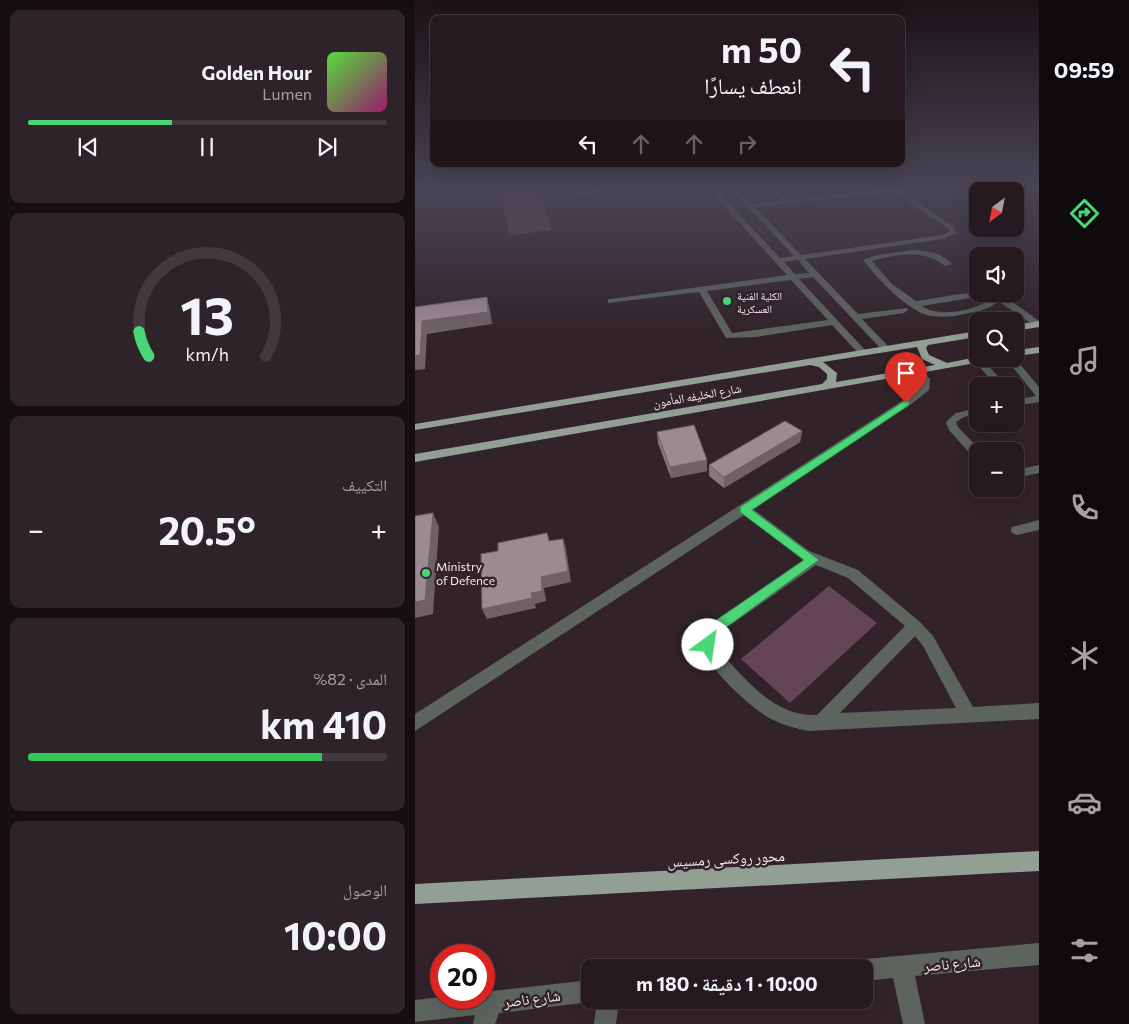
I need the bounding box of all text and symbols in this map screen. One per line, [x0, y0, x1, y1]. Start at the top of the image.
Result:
text: 50 m [721, 27, 802, 70]
icon: left [820, 35, 885, 100]
text: 09:59 [1054, 56, 1114, 83]
text: Golden Hour [202, 61, 312, 84]
text: انعطف يسارًا [704, 72, 802, 99]
text: Lumen [262, 84, 312, 103]
icon: left [574, 130, 602, 158]
icon: ahead [627, 130, 655, 158]
icon: ahead [680, 130, 708, 158]
icon: right [733, 130, 761, 158]
icon: previous [74, 133, 102, 161]
icon: pause [193, 133, 221, 161]
icon: next [313, 133, 341, 161]
north arrow [969, 182, 1024, 238]
map controls [969, 182, 1024, 497]
icon: directions [1067, 196, 1102, 231]
button: sound [969, 247, 1024, 302]
text: 13 [181, 282, 234, 346]
place label: الكلية الفنية العسكرية [737, 289, 782, 315]
marker: الكلية الفنية العسكرية [721, 295, 733, 307]
button: search [969, 312, 1024, 367]
text: km/h [186, 343, 229, 365]
icon: music [1067, 343, 1102, 378]
pin [885, 352, 927, 403]
icon: arrive [892, 359, 920, 387]
button: + [969, 377, 1024, 432]
street label: شارع الخليفه المأمون [652, 380, 743, 412]
button: − [969, 442, 1024, 497]
text: التكييف [342, 475, 387, 494]
icon: phone [1067, 490, 1102, 525]
text: 20.5° [158, 506, 256, 553]
text: − [28, 512, 44, 546]
text: + [371, 512, 387, 546]
place label: Ministry of Defence [436, 559, 495, 587]
marker: Ministry of Defence [420, 567, 432, 579]
position arrow [681, 618, 733, 670]
icon: climate [1067, 638, 1102, 673]
text: المدى · 82% [313, 669, 387, 688]
text: 410 km [260, 700, 387, 747]
icon: car [1067, 785, 1102, 820]
street label: محور روكسى رمسيس [667, 846, 786, 872]
text: الوصول [343, 880, 387, 899]
text: 10:00 [284, 911, 387, 958]
icon: filters [1067, 933, 1102, 968]
speed limit sign: 20 [430, 944, 495, 1009]
street label: شارع ناصر [922, 952, 982, 977]
text: 10:00 · 1 دقيقة · 180 m [636, 972, 818, 995]
street label: شارع ناصر [502, 986, 562, 1013]

